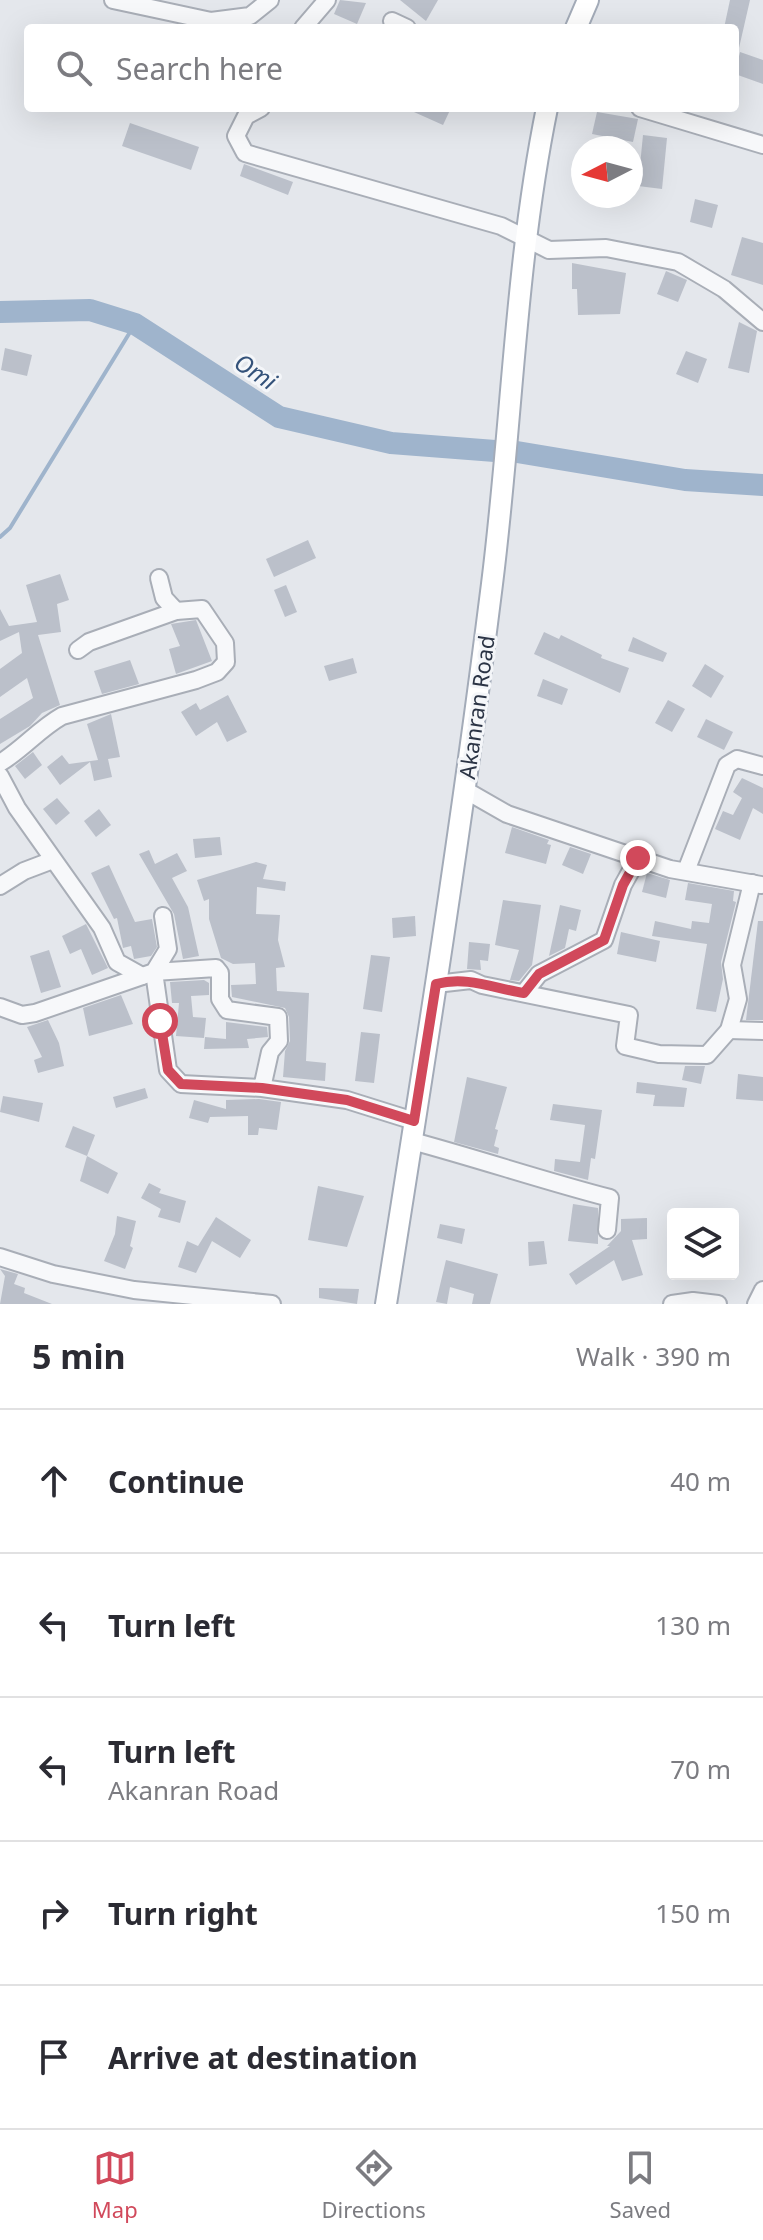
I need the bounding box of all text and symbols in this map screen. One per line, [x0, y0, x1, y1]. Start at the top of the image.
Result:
search box [24, 24, 739, 112]
icon: search [52, 46, 96, 90]
text: Search here [116, 48, 283, 89]
north arrow [571, 136, 643, 208]
water label: Omi [228, 345, 284, 397]
street label: Akanran Road [451, 633, 501, 781]
route end [620, 840, 656, 876]
route start [142, 1003, 178, 1039]
map controls [667, 1208, 739, 1280]
button: layers [667, 1208, 739, 1280]
text: 5 min [32, 1333, 126, 1379]
text: Walk · 390 m [576, 1338, 731, 1374]
icon: ahead [32, 1459, 76, 1503]
text: Continue [108, 1461, 244, 1502]
text: 40 m [670, 1463, 731, 1499]
icon: left [32, 1603, 76, 1647]
text: Turn left [108, 1605, 236, 1646]
text: 130 m [655, 1607, 731, 1643]
text: Turn left [108, 1731, 236, 1772]
icon: left [32, 1747, 76, 1791]
text: 70 m [670, 1751, 731, 1787]
text: Akanran Road [108, 1772, 279, 1808]
icon: right [32, 1891, 76, 1935]
text: Turn right [108, 1893, 258, 1934]
text: 150 m [655, 1895, 731, 1931]
icon: arrive [32, 2035, 76, 2079]
text: Arrive at destination [108, 2037, 418, 2078]
tab: Map [92, 2146, 138, 2224]
tab: Directions [321, 2146, 426, 2224]
tab: Saved [610, 2146, 671, 2224]

